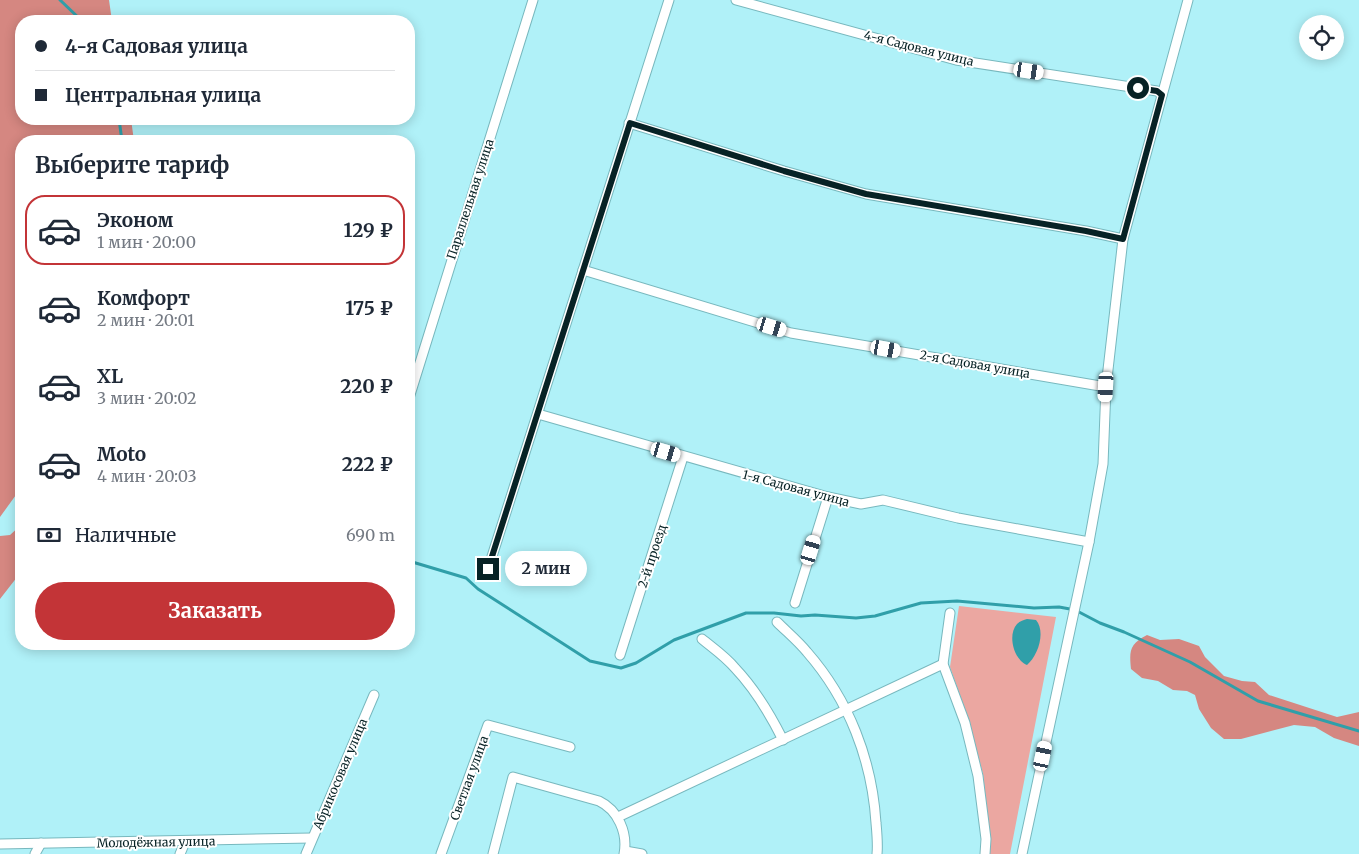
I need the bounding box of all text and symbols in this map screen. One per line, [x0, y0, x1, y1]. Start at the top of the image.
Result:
map controls [1299, 15, 1344, 60]
button: locate [1299, 15, 1344, 60]
street label: 4-я Садовая улица [863, 27, 976, 69]
text: 4-я Садовая улица [65, 34, 248, 58]
car [1013, 61, 1044, 81]
route start [1127, 77, 1149, 99]
text: Центральная улица [65, 83, 261, 107]
street label: Параллельная улица [443, 136, 497, 261]
text: Выберите тариф [35, 151, 229, 179]
icon: car [37, 208, 82, 253]
text: Эконом [97, 208, 173, 232]
text: 129 ₽ [344, 218, 393, 242]
text: 1 мин · 20:00 [97, 232, 196, 252]
icon: car [37, 286, 82, 331]
text: Комфорт [97, 286, 190, 310]
text: 175 ₽ [345, 296, 393, 320]
text: 2 мин · 20:01 [97, 310, 194, 330]
car [755, 315, 788, 339]
car [869, 339, 902, 359]
street label: 2-я Садовая улица [919, 347, 1032, 381]
icon: car [37, 364, 82, 409]
text: XL [97, 364, 123, 388]
car [1097, 372, 1114, 402]
text: 220 ₽ [340, 374, 393, 398]
text: 3 мин · 20:02 [97, 388, 197, 408]
car [649, 441, 682, 463]
icon: car [37, 442, 82, 487]
text: Moto [97, 442, 146, 466]
text: 222 ₽ [342, 452, 393, 476]
text: 4 мин · 20:03 [97, 466, 197, 486]
street label: 1-я Садовая улица [741, 467, 852, 510]
icon: cash [35, 521, 63, 549]
street label: 2-й проезд [635, 522, 669, 590]
text: Наличные [75, 523, 176, 547]
text: 690 m [346, 525, 395, 545]
car [799, 533, 822, 567]
callout: 2 мин [506, 552, 588, 586]
route end [477, 558, 499, 580]
text: 2 мин [521, 558, 571, 578]
button: Заказать [35, 582, 395, 640]
street label: Абрикосовая улица [309, 716, 370, 833]
street label: Светлая улица [447, 733, 491, 822]
car [1032, 740, 1053, 772]
street label: Молодёжная улица [97, 833, 216, 851]

